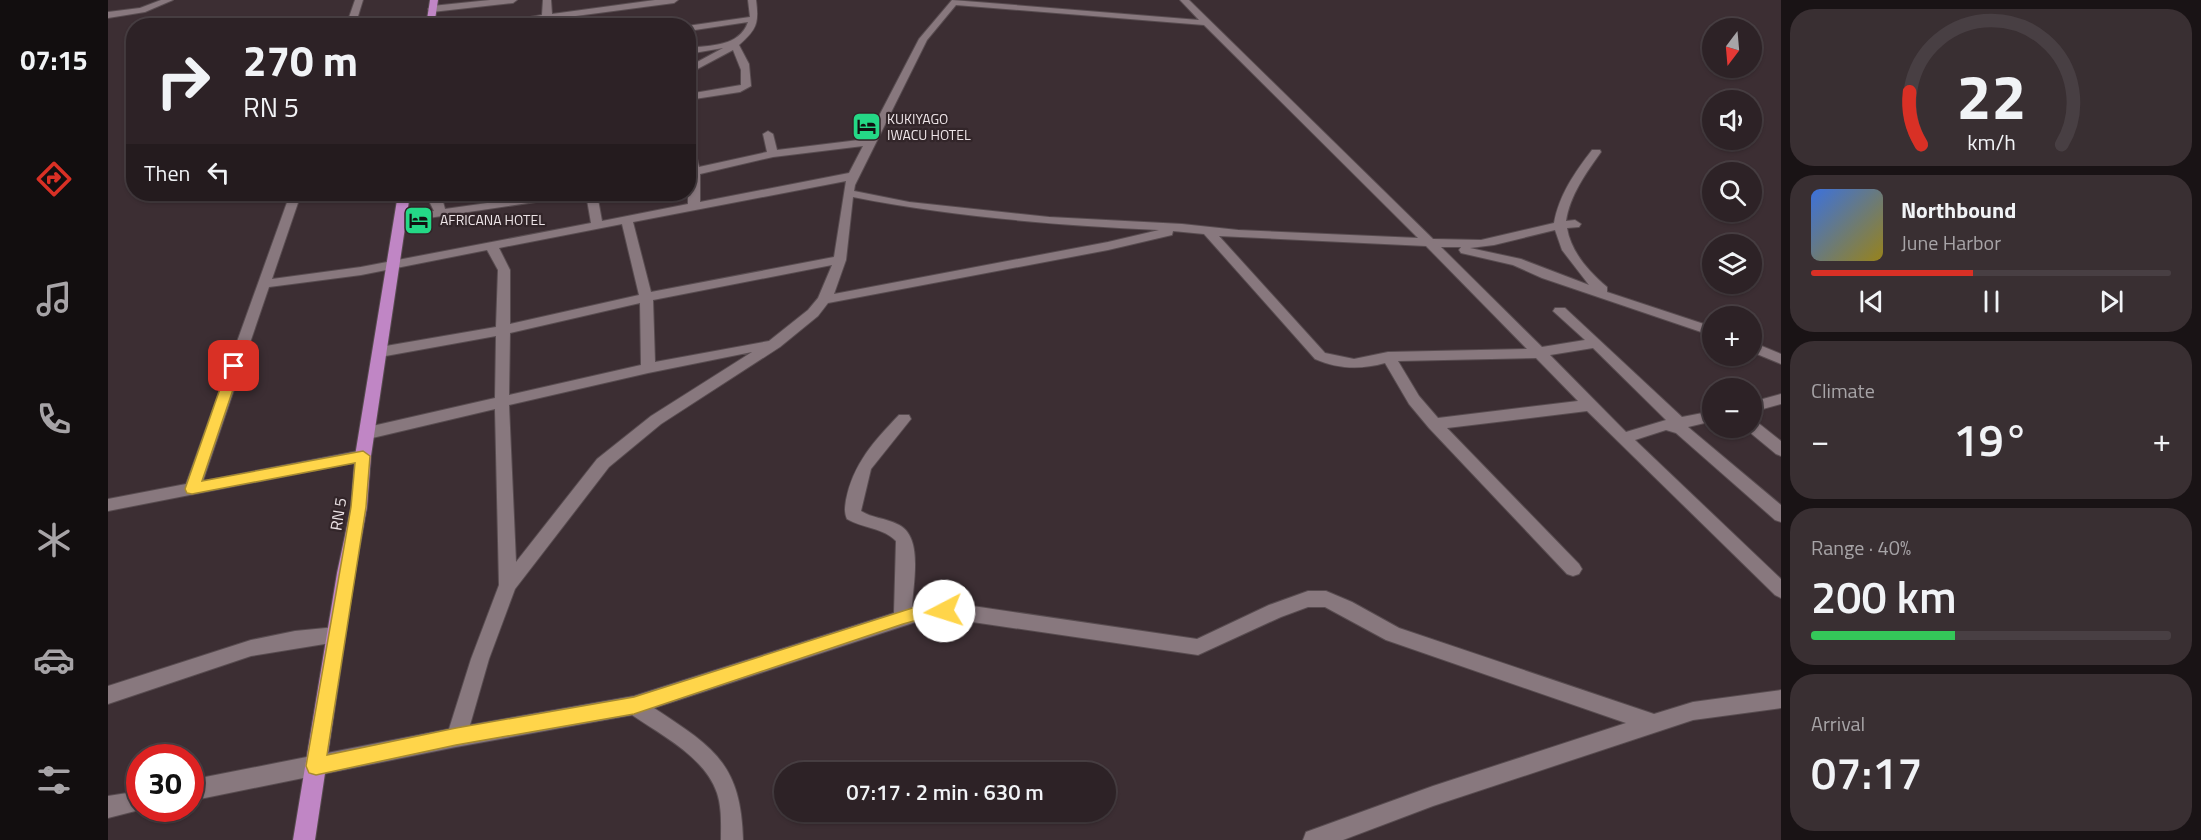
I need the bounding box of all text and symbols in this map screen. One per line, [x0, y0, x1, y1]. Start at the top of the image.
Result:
north arrow [1702, 18, 1762, 78]
map controls [1702, 18, 1762, 438]
text: 270 m [243, 28, 358, 92]
text: 07:15 [20, 39, 88, 80]
icon: right [144, 42, 222, 120]
text: 22 [1956, 48, 2026, 143]
text: RN 5 [243, 86, 299, 127]
button: sound [1702, 90, 1762, 150]
place label: KUKIYAGO IWACU HOTEL [887, 108, 971, 145]
hotel icon: KUKIYAGO IWACU HOTEL [850, 111, 882, 143]
text: km/h [1967, 126, 2015, 158]
text: Then [144, 156, 190, 190]
icon: left [202, 156, 235, 189]
icon: directions [33, 158, 75, 200]
button: search [1702, 162, 1762, 222]
text: Northbound [1901, 193, 2016, 227]
hotel icon: AFRICANA HOTEL [403, 204, 435, 236]
place label: AFRICANA HOTEL [440, 209, 545, 230]
text: June Harbor [1901, 227, 2001, 258]
button: layers [1702, 234, 1762, 294]
icon: music [33, 278, 75, 320]
icon: previous [1855, 285, 1888, 318]
icon: pause [1975, 285, 2008, 318]
icon: next [2095, 285, 2128, 318]
button: + [1702, 306, 1762, 366]
pin [208, 340, 259, 391]
icon: arrive [217, 349, 250, 382]
text: Climate [1811, 375, 1875, 406]
button: − [1702, 378, 1762, 438]
icon: phone [33, 398, 75, 440]
text: 19° [1953, 405, 2029, 473]
text: − [1811, 415, 1829, 465]
text: + [2153, 415, 2171, 465]
street label: RN 5 [324, 496, 352, 532]
icon: climate [33, 519, 75, 561]
text: Range · 40% [1811, 532, 1911, 563]
text: 200 km [1811, 562, 1957, 630]
position arrow [912, 579, 976, 643]
icon: car [33, 639, 75, 681]
text: Arrival [1811, 708, 1865, 739]
text: 07:17 [1811, 738, 1923, 806]
speed limit sign: 30 [126, 744, 204, 822]
icon: filters [33, 759, 75, 801]
text: 07:17 · 2 min · 630 m [846, 775, 1044, 809]

